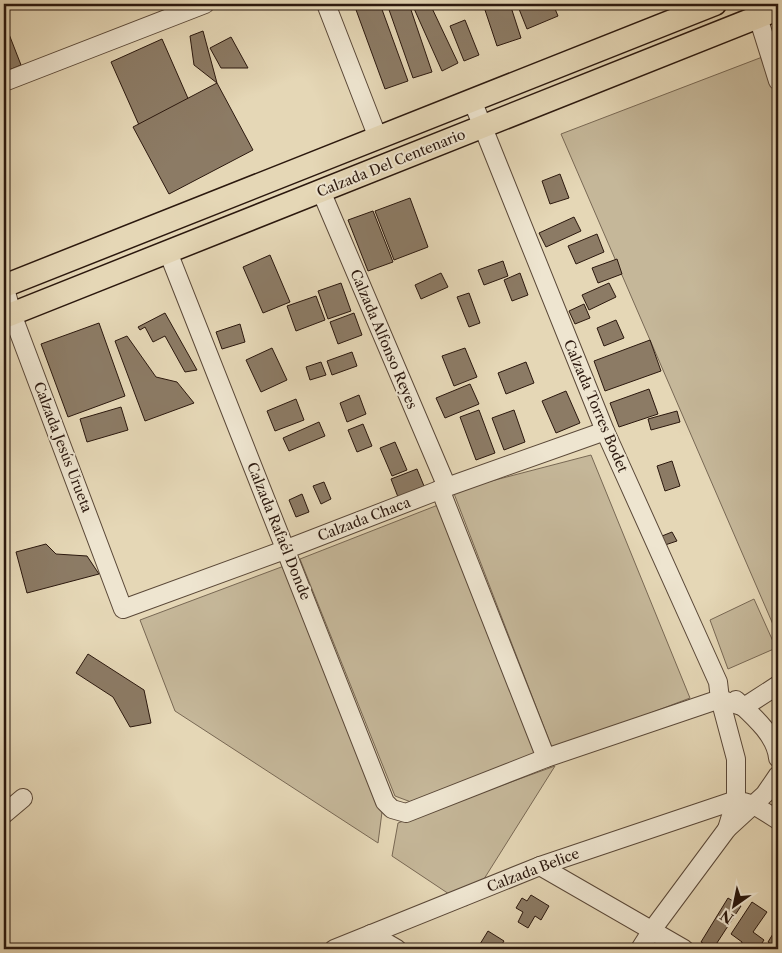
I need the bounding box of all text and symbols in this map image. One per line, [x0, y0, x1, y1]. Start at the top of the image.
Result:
street label: Calzada Del Centenario [314, 125, 468, 201]
street label: Calzada Alfonso Reyes [346, 266, 422, 412]
street label: Calzada Torres Bodet [560, 337, 632, 475]
street label: Calzada Jesús Urueta [30, 379, 96, 515]
street label: Calzada Rafaél Donde [243, 459, 315, 603]
street label: Calzada Chaca [315, 493, 414, 545]
street label: Calzada Belice [484, 844, 582, 896]
north arrow [710, 880, 760, 930]
text: N [717, 906, 737, 928]

